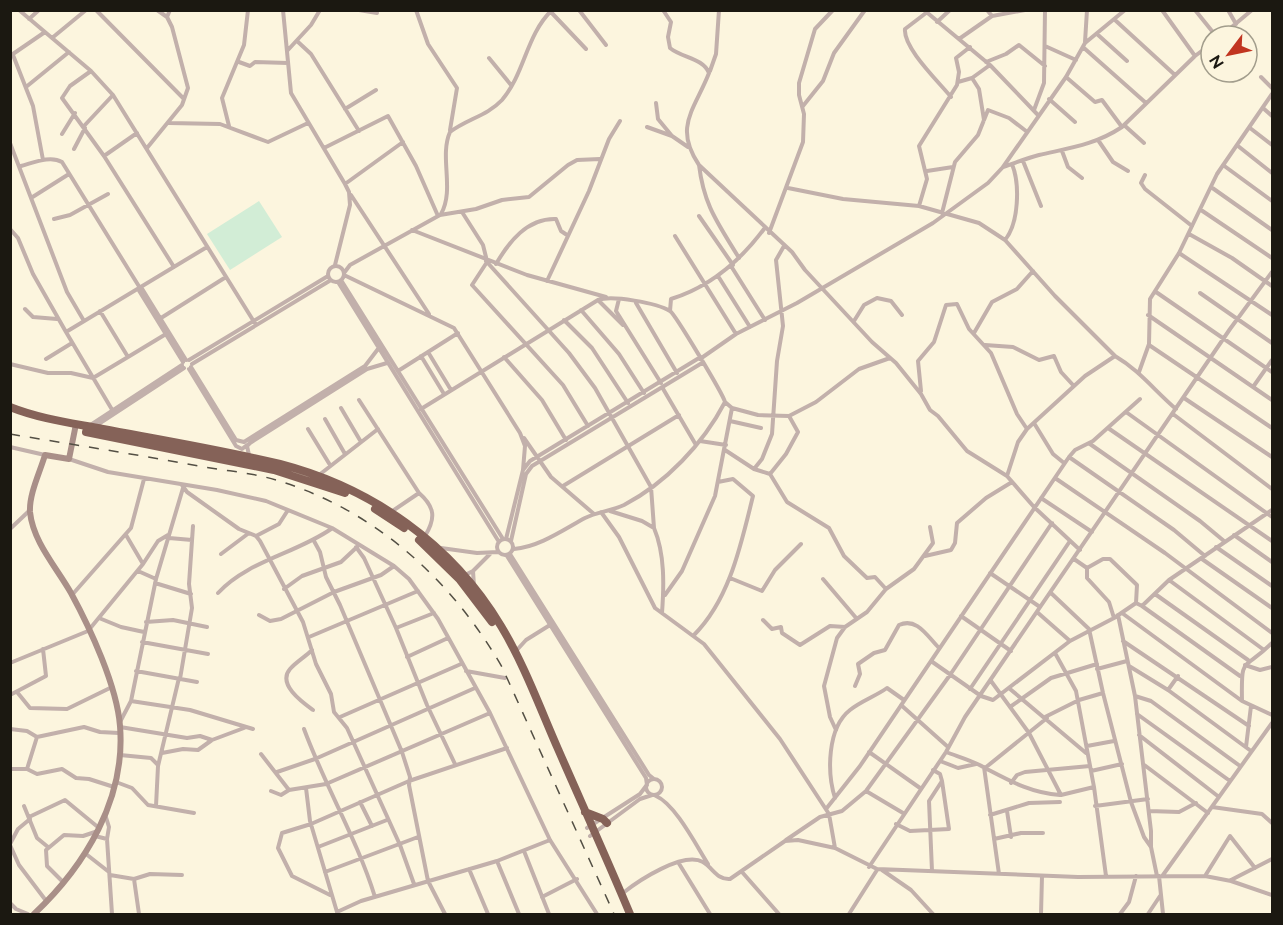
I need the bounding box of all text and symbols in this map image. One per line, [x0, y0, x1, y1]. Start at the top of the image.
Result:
north arrow [1199, 24, 1259, 84]
text: N [1205, 51, 1228, 72]

